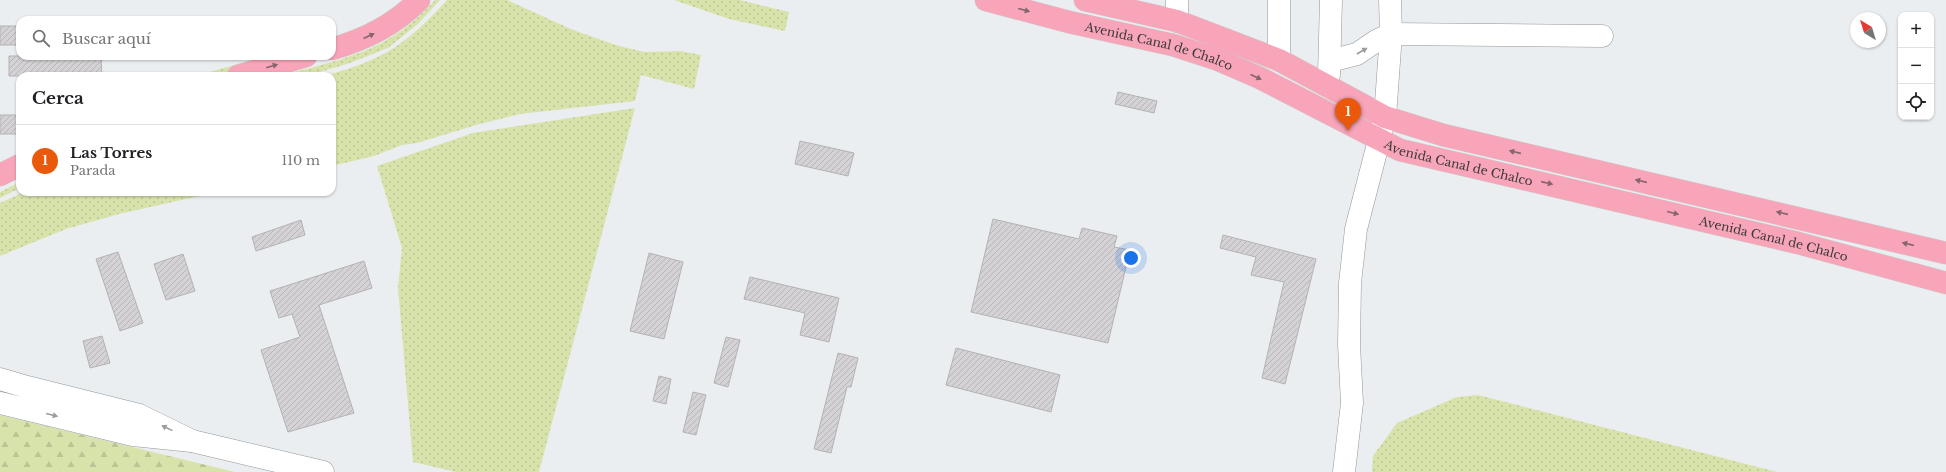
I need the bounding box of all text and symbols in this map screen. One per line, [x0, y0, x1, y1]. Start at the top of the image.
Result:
one-way arrow [1018, 7, 1030, 13]
north arrow [1850, 12, 1886, 48]
map controls [1898, 12, 1934, 120]
button: + [1898, 12, 1934, 48]
search box [16, 16, 336, 60]
street label: Avenida Canal de Chalco [1083, 18, 1235, 73]
icon: search [30, 27, 52, 49]
text: Buscar aquí [62, 29, 151, 48]
one-way arrow [363, 33, 374, 39]
one-way arrow [1357, 47, 1367, 55]
button: − [1898, 48, 1934, 84]
one-way arrow [266, 63, 278, 69]
one-way arrow [1250, 74, 1262, 80]
button: locate [1898, 84, 1934, 120]
text: Cerca [32, 88, 84, 109]
pin: 1 [1335, 98, 1361, 131]
street label: Avenida Canal de Chalco [1381, 135, 1535, 188]
text: Las Torres [70, 143, 152, 162]
one-way arrow [1508, 148, 1521, 154]
text: 1 [42, 152, 48, 169]
text: 110 m [281, 152, 320, 169]
text: Parada [70, 162, 115, 179]
one-way arrow [1635, 177, 1648, 183]
one-way arrow [1541, 180, 1553, 186]
one-way arrow [1667, 210, 1680, 216]
one-way arrow [1775, 210, 1788, 216]
street label: Avenida Canal de Chalco [1697, 212, 1850, 264]
one-way arrow [1902, 240, 1914, 246]
your location [1121, 248, 1141, 268]
one-way arrow [45, 413, 58, 419]
one-way arrow [161, 425, 173, 431]

